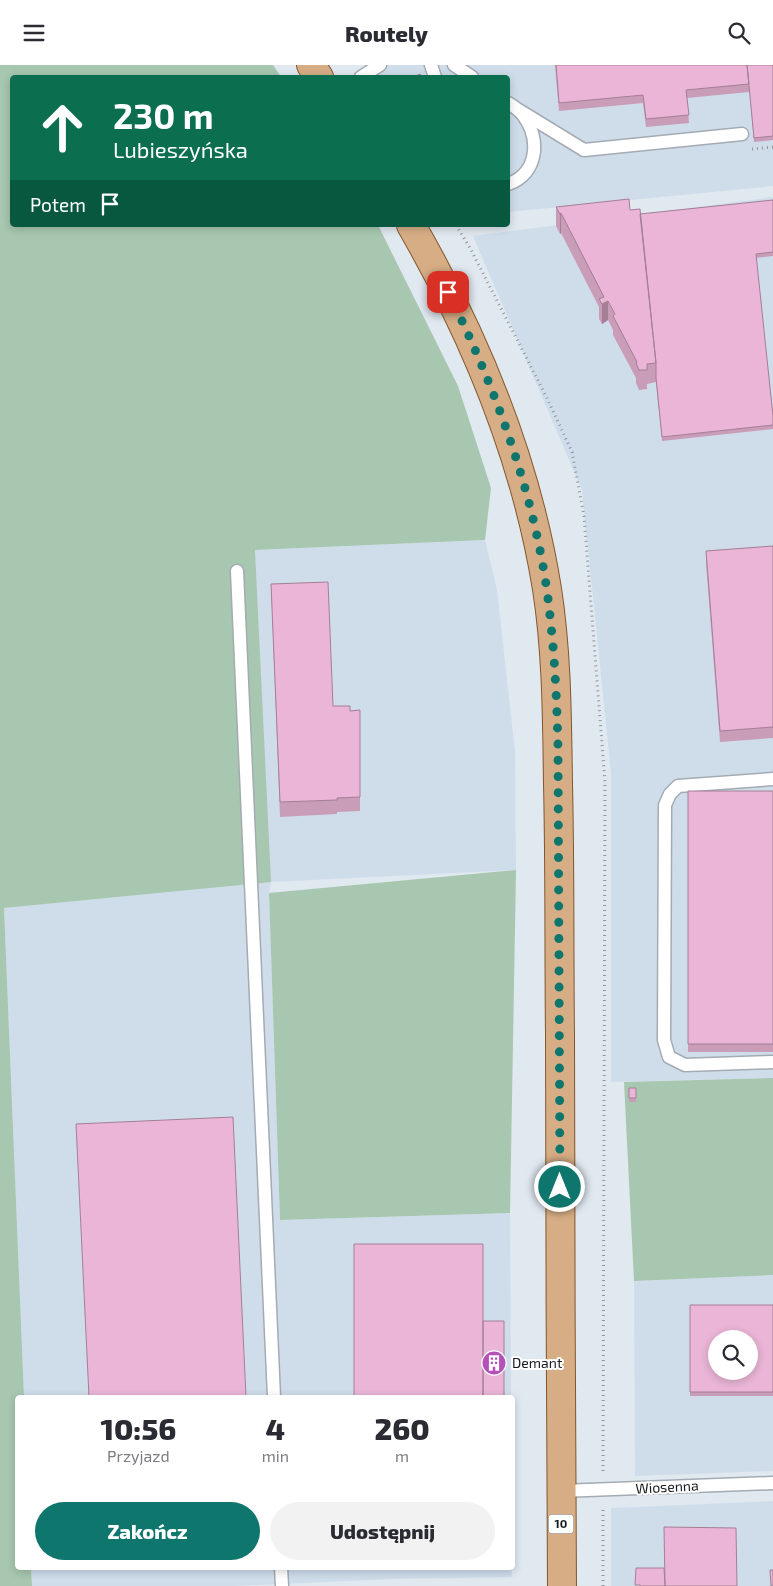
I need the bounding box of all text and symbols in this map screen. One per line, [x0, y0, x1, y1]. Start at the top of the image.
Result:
icon: menu [20, 19, 48, 47]
icon: search [725, 19, 753, 47]
text: Routely [345, 20, 428, 46]
text: 230 m [113, 94, 214, 136]
icon: ahead [30, 95, 95, 160]
text: Lubieszyńska [113, 136, 248, 162]
icon: arrive [96, 190, 124, 218]
text: Potem [30, 193, 86, 216]
pin [427, 271, 469, 313]
icon: arrive [434, 278, 462, 306]
position arrow [533, 1160, 585, 1212]
map controls [708, 1330, 758, 1380]
button: search [708, 1330, 758, 1380]
building icon: Demant [481, 1350, 507, 1376]
place label: Demant [512, 1354, 562, 1371]
text: 10:56 [100, 1410, 176, 1446]
text: 4 [266, 1410, 285, 1446]
text: 260 [374, 1410, 430, 1446]
text: Przyjazd [107, 1446, 170, 1465]
text: min [262, 1446, 289, 1465]
text: m [395, 1446, 409, 1465]
street label: Wiosenna [635, 1476, 699, 1497]
button: Zakończ [35, 1502, 260, 1560]
button: Udostępnij [270, 1502, 495, 1560]
road number: 10 [548, 1515, 574, 1533]

